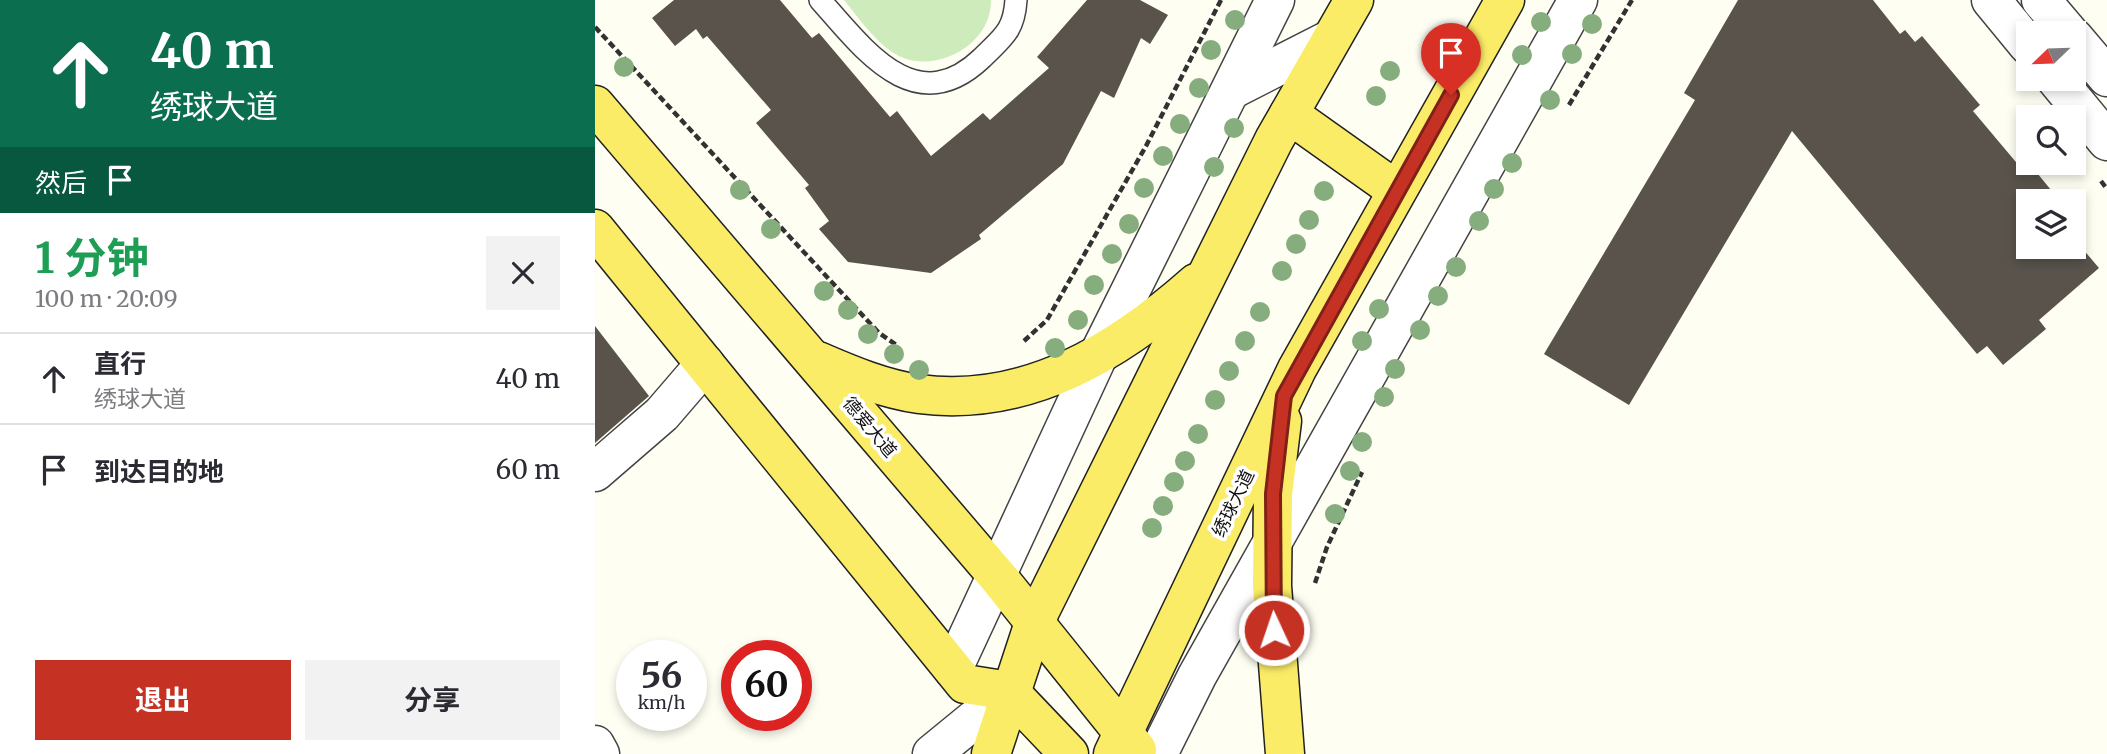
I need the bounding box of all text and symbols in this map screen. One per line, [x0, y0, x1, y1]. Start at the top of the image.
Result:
text: 40 m [150, 20, 274, 81]
north arrow [2016, 21, 2086, 91]
map controls [2016, 21, 2086, 259]
pin [1421, 23, 1481, 95]
icon: ahead [35, 28, 126, 119]
icon: arrive [1432, 34, 1470, 72]
text: 绣球大道 [150, 87, 278, 127]
button: search [2016, 105, 2086, 175]
icon: arrive [101, 161, 139, 199]
text: 然后 [35, 166, 87, 199]
button: layers [2016, 189, 2086, 259]
text: 1 分钟 [35, 232, 148, 284]
button: close [486, 236, 560, 310]
text: 100 m · 20:09 [35, 284, 178, 313]
text: 直行 [94, 347, 146, 380]
icon: ahead [35, 360, 73, 398]
text: 40 m [496, 362, 560, 395]
text: 绣球大道 [94, 384, 186, 413]
street label: 德爱大道 [838, 392, 902, 462]
icon: arrive [35, 451, 73, 489]
text: 60 m [496, 453, 560, 486]
text: 到达目的地 [94, 455, 224, 488]
street label: 绣球大道 [1207, 466, 1259, 540]
position arrow [1237, 593, 1311, 667]
speed limit sign: 60 [721, 640, 812, 731]
text: 56 [641, 654, 682, 698]
button: 退出 [35, 660, 291, 740]
button: 分享 [305, 660, 560, 740]
text: km/h [638, 691, 685, 714]

